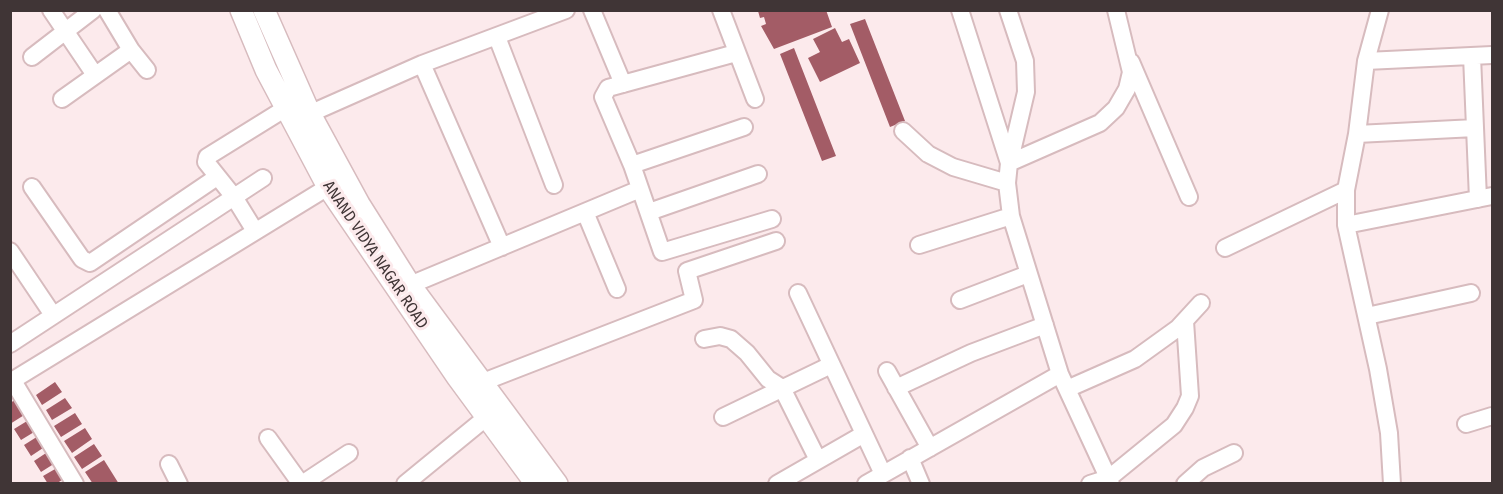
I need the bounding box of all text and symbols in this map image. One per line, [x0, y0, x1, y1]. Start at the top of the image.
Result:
street label: ANAND VIDYA NAGAR ROAD [318, 177, 432, 333]

